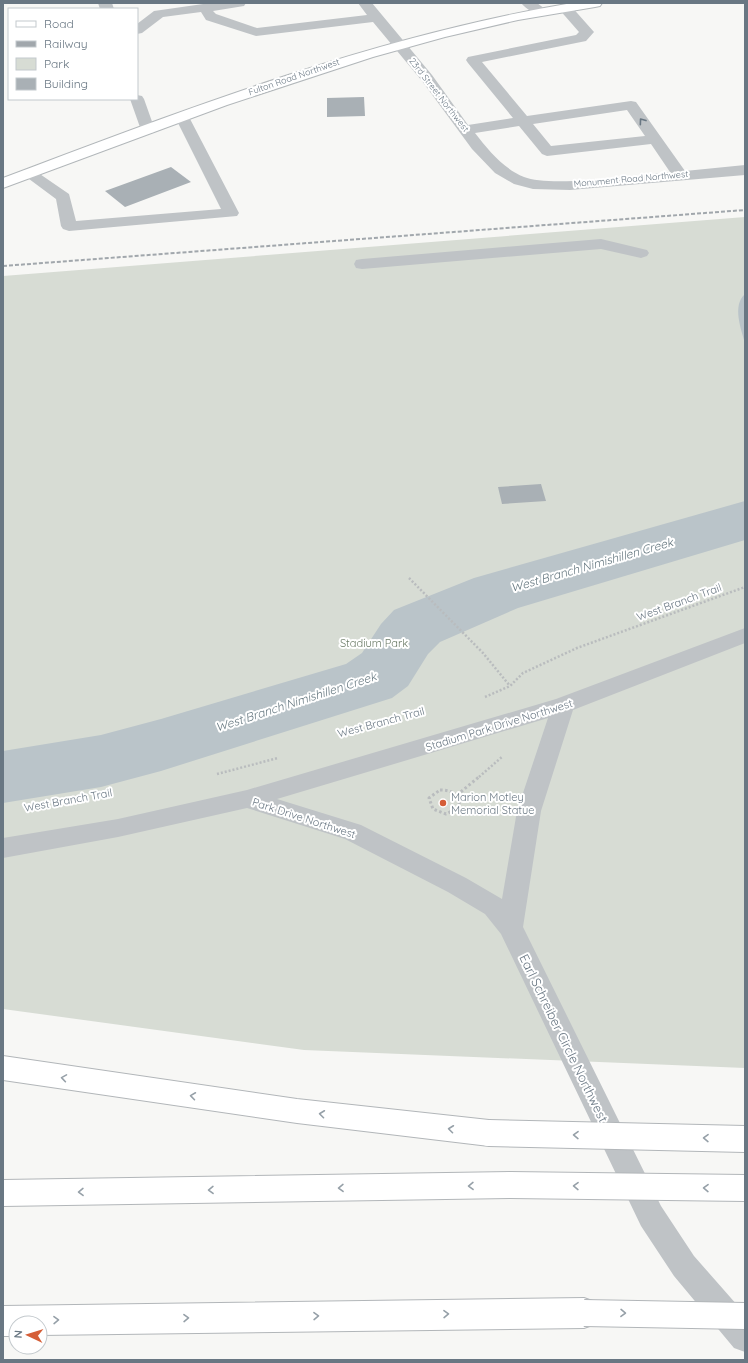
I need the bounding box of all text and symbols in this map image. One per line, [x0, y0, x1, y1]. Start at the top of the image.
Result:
legend [8, 8, 138, 100]
text: Road [44, 16, 74, 31]
text: Railway [44, 36, 88, 51]
text: Park [44, 56, 69, 71]
street label: Fulton Road Northwest [247, 56, 341, 97]
street label: 23rd Street Northwest [407, 56, 472, 134]
text: Building [44, 76, 88, 91]
one-way arrow [640, 118, 647, 125]
street label: Monument Road Northwest [573, 168, 689, 189]
water label: West Branch Nimishillen Creek [509, 534, 676, 595]
street label: West Branch Trail [635, 580, 723, 624]
park label: Stadium Park [340, 636, 408, 650]
water label: West Branch Nimishillen Creek [213, 668, 380, 735]
street label: Stadium Park Drive Northwest [424, 696, 574, 754]
street label: West Branch Trail [336, 704, 426, 740]
street label: West Branch Trail [23, 785, 113, 815]
place label: Marion Motley Memorial Statue [451, 790, 535, 817]
street label: Park Drive Northwest [250, 795, 358, 841]
marker: Marion Motley Memorial Statue [438, 798, 448, 808]
street label: Earl Schreiber Circle Northwest [516, 951, 612, 1125]
one-way arrow [61, 1074, 67, 1083]
one-way arrow [190, 1092, 196, 1101]
one-way arrow [318, 1109, 325, 1118]
one-way arrow [448, 1125, 454, 1134]
one-way arrow [573, 1131, 579, 1139]
one-way arrow [703, 1134, 709, 1142]
one-way arrow [468, 1182, 474, 1190]
one-way arrow [573, 1182, 579, 1190]
one-way arrow [338, 1184, 344, 1192]
one-way arrow [703, 1184, 709, 1192]
one-way arrow [208, 1186, 214, 1194]
one-way arrow [78, 1188, 84, 1196]
one-way arrow [620, 1309, 626, 1318]
one-way arrow [443, 1310, 449, 1319]
one-way arrow [313, 1312, 319, 1320]
one-way arrow [183, 1314, 189, 1322]
north arrow [8, 1315, 48, 1355]
one-way arrow [53, 1316, 59, 1324]
text: N [11, 1330, 25, 1339]

